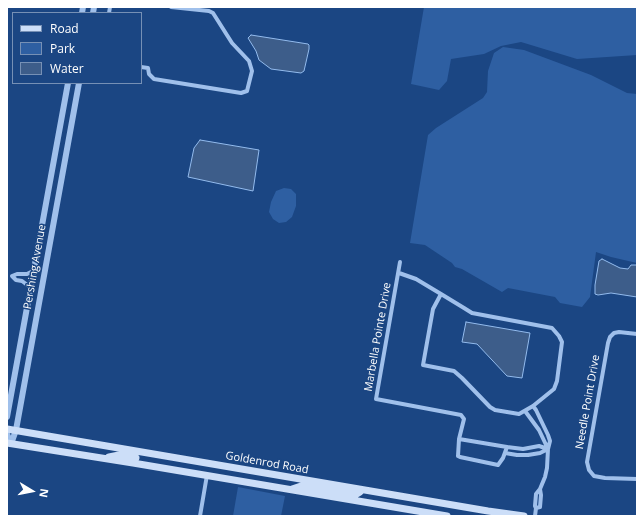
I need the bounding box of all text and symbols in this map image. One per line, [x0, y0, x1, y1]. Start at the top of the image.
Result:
legend [12, 12, 142, 84]
text: Road [50, 20, 79, 37]
text: Park [50, 40, 75, 57]
text: Water [50, 60, 84, 77]
street label: Pershing Avenue [21, 224, 49, 310]
street label: Marbella Pointe Drive [362, 281, 394, 393]
street label: Needle Point Drive [573, 354, 603, 450]
street label: Goldenrod Road [224, 449, 310, 477]
north arrow [12, 471, 52, 511]
text: N [36, 487, 52, 499]

